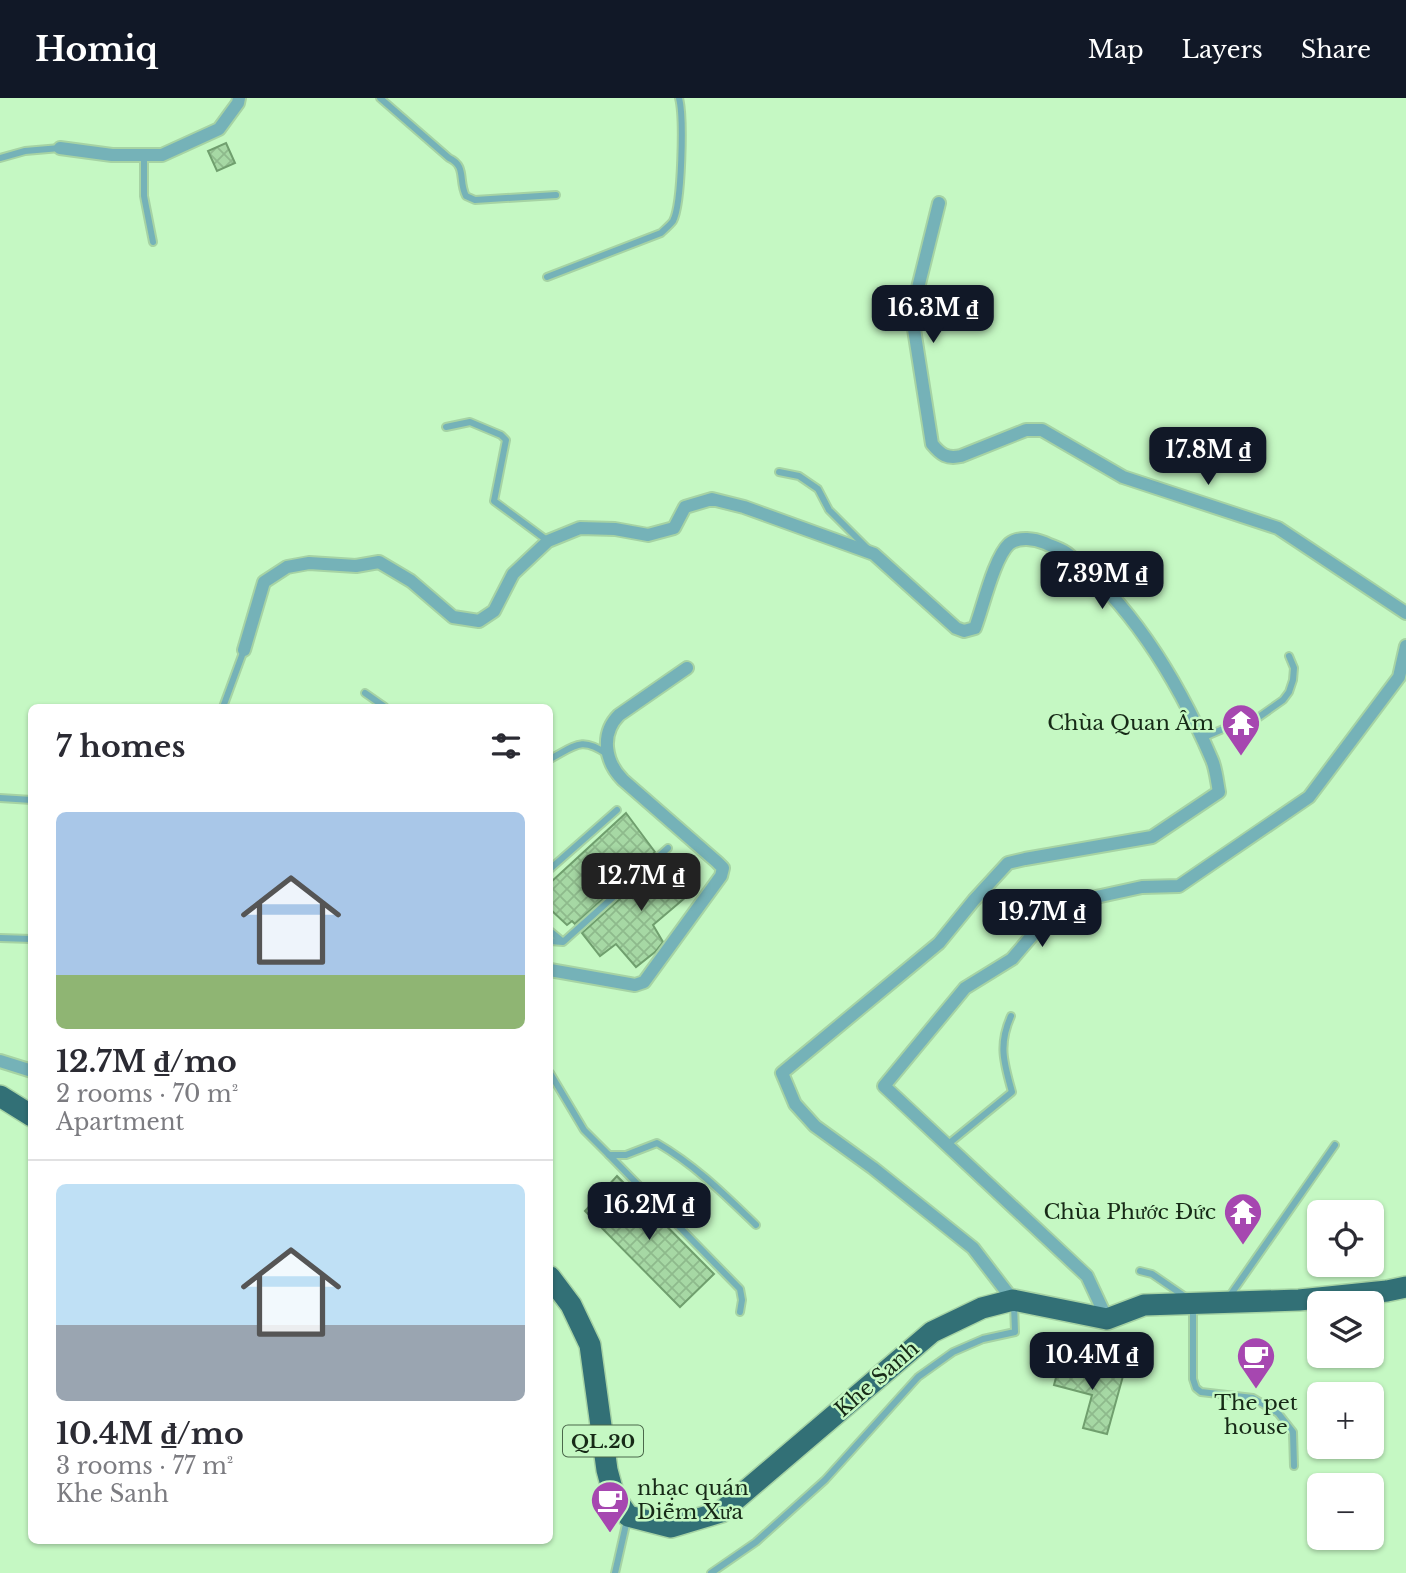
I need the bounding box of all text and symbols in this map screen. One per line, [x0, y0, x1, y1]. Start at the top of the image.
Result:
text: Homiq [35, 29, 158, 70]
text: Map [1088, 35, 1144, 64]
text: Layers [1182, 35, 1263, 64]
text: Share [1301, 35, 1371, 64]
pin: 16.3M ₫ [868, 286, 998, 345]
text: 16.3M ₫ [888, 294, 978, 322]
pin: 17.8M ₫ [1143, 428, 1273, 487]
text: 17.8M ₫ [1165, 436, 1251, 464]
pin: 7.39M ₫ [1037, 552, 1167, 611]
text: 7.39M ₫ [1057, 560, 1147, 588]
temple icon: Chùa Quan Âm [1220, 702, 1262, 757]
place label: Chùa Quan Âm [1047, 710, 1214, 736]
icon: filters [487, 727, 525, 765]
text: 7 homes [56, 728, 185, 765]
pin: 12.7M ₫ [576, 854, 706, 913]
icon: home [228, 857, 354, 983]
text: 12.7M ₫ [597, 862, 685, 890]
pin: 19.7M ₫ [977, 890, 1107, 949]
text: 19.7M ₫ [998, 898, 1086, 926]
text: 12.7M ₫/mo [56, 1043, 237, 1080]
text: 2 rooms · 70 m² [56, 1080, 238, 1108]
text: Apartment [56, 1108, 184, 1136]
pin: 16.2M ₫ [584, 1182, 714, 1242]
text: 16.2M ₫ [604, 1191, 694, 1219]
temple icon: Chùa Phước Đức [1222, 1191, 1264, 1246]
place label: Chùa Phước Đức [1043, 1199, 1216, 1225]
map controls [1307, 1200, 1384, 1550]
button: locate [1307, 1200, 1384, 1277]
icon: home [228, 1229, 354, 1355]
button: layers [1307, 1291, 1384, 1368]
pin: 10.4M ₫ [1027, 1332, 1157, 1392]
street label: Khe Sanh [830, 1335, 924, 1423]
cafe icon: The pet house [1235, 1335, 1277, 1390]
text: 10.4M ₫ [1046, 1341, 1138, 1369]
button: + [1307, 1382, 1384, 1459]
place label: The pet house [1214, 1390, 1298, 1440]
text: 10.4M ₫/mo [56, 1415, 244, 1452]
road number: QL.20 [563, 1426, 643, 1456]
text: 3 rooms · 77 m² [56, 1452, 233, 1480]
button: − [1307, 1473, 1384, 1550]
place label: nhạc quán Diễm Xưa [637, 1475, 749, 1525]
cafe icon: nhạc quán Diễm Xưa [589, 1479, 631, 1534]
text: Khe Sanh [56, 1480, 169, 1508]

